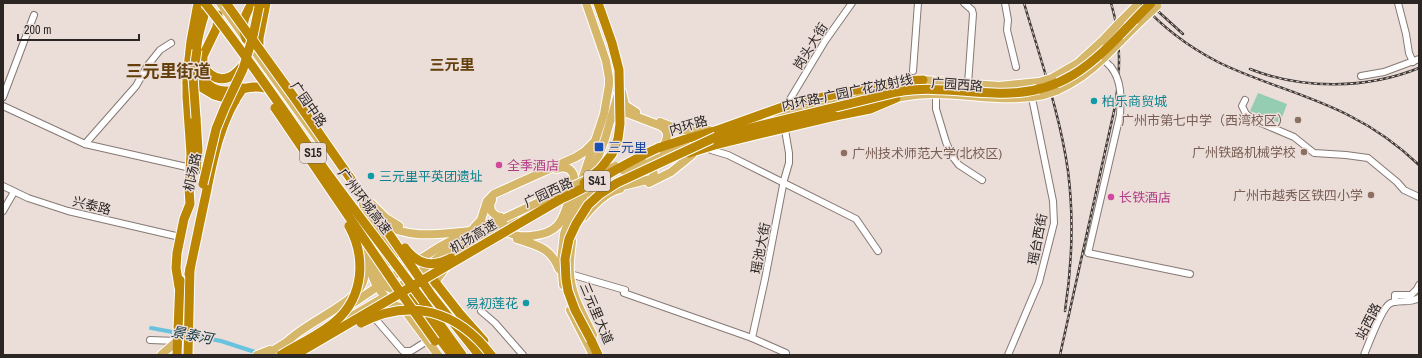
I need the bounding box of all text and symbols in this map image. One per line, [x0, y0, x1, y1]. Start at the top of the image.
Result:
scale bar [18, 16, 139, 42]
street label: 岗头大街 [789, 20, 831, 73]
text: 200 m [24, 22, 51, 38]
district label: 三元里 [429, 54, 475, 75]
district label: 三元里街道 [126, 59, 211, 82]
street label: 内环路-广园广花放射线 [780, 70, 914, 115]
street label: 广园西路 [930, 74, 984, 95]
street label: 广园中路 [287, 78, 330, 130]
place label: 柏乐商贸城 [1102, 93, 1167, 110]
marker: 柏乐商贸城 [1089, 96, 1099, 106]
street label: 内环路 [667, 112, 709, 139]
place label: 广州市第七中学（西湾校区） [1121, 112, 1290, 129]
marker: 广州市第七中学（西湾校区） [1293, 115, 1303, 125]
place label: 三元里 [608, 139, 647, 156]
marker: 三元里 [593, 141, 605, 153]
road number: S15 [300, 143, 326, 163]
place label: 广州铁路机械学校 [1192, 144, 1296, 161]
place label: 广州技术师范大学(北校区) [852, 145, 1003, 162]
marker: 广州铁路机械学校 [1299, 147, 1309, 157]
marker: 广州技术师范大学(北校区) [839, 148, 849, 158]
street label: 机场路 [180, 151, 205, 193]
place label: 全季酒店 [507, 157, 559, 174]
marker: 全季酒店 [494, 160, 504, 170]
street label: 广州环城高速 [334, 165, 395, 238]
place label: 三元里平英团遗址 [379, 168, 483, 185]
marker: 三元里平英团遗址 [366, 171, 376, 181]
road number: S41 [584, 171, 610, 191]
street label: 广园西路 [521, 174, 575, 211]
place label: 广州市越秀区铁四小学 [1233, 187, 1363, 204]
place label: 长铁酒店 [1119, 189, 1171, 206]
marker: 广州市越秀区铁四小学 [1366, 190, 1376, 200]
marker: 长铁酒店 [1106, 192, 1116, 202]
street label: 兴泰路 [71, 193, 113, 218]
street label: 瑶台西街 [1024, 212, 1051, 266]
street label: 机场高速 [447, 216, 500, 257]
street label: 瑶池大街 [747, 221, 774, 275]
street label: 三元里大道 [576, 280, 617, 346]
place label: 易初莲花 [466, 295, 518, 312]
marker: 易初莲花 [521, 298, 531, 308]
street label: 站西路 [1352, 300, 1385, 342]
water label: 景泰河 [170, 322, 217, 348]

